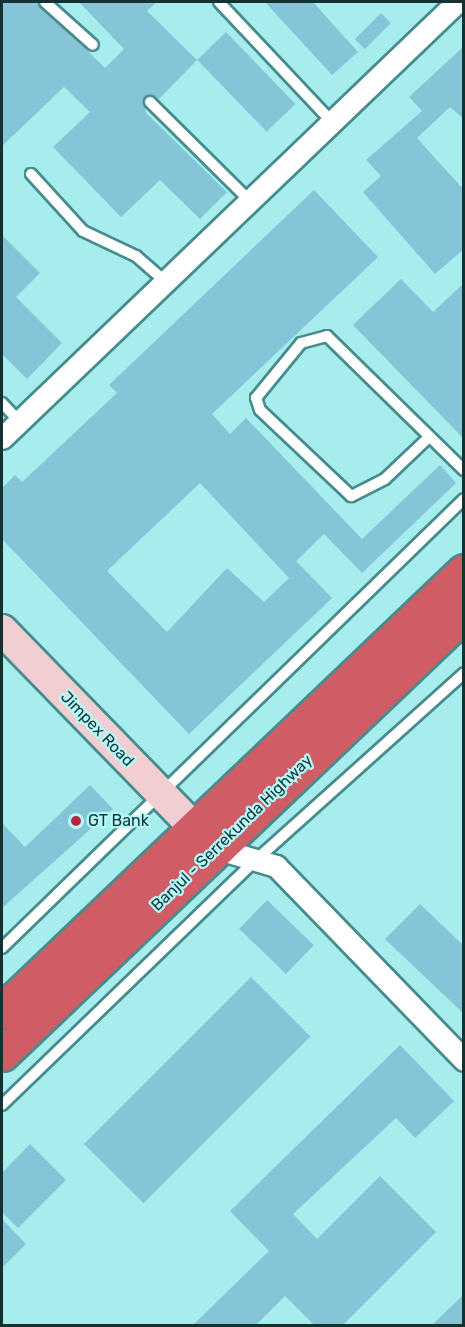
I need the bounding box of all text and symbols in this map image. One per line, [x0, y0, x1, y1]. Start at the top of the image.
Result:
street label: Jimpex Road [56, 687, 138, 771]
street label: Banjul - Serrekunda Highway [147, 751, 317, 915]
place label: GT Bank [88, 811, 149, 831]
marker: GT Bank [69, 814, 83, 828]

